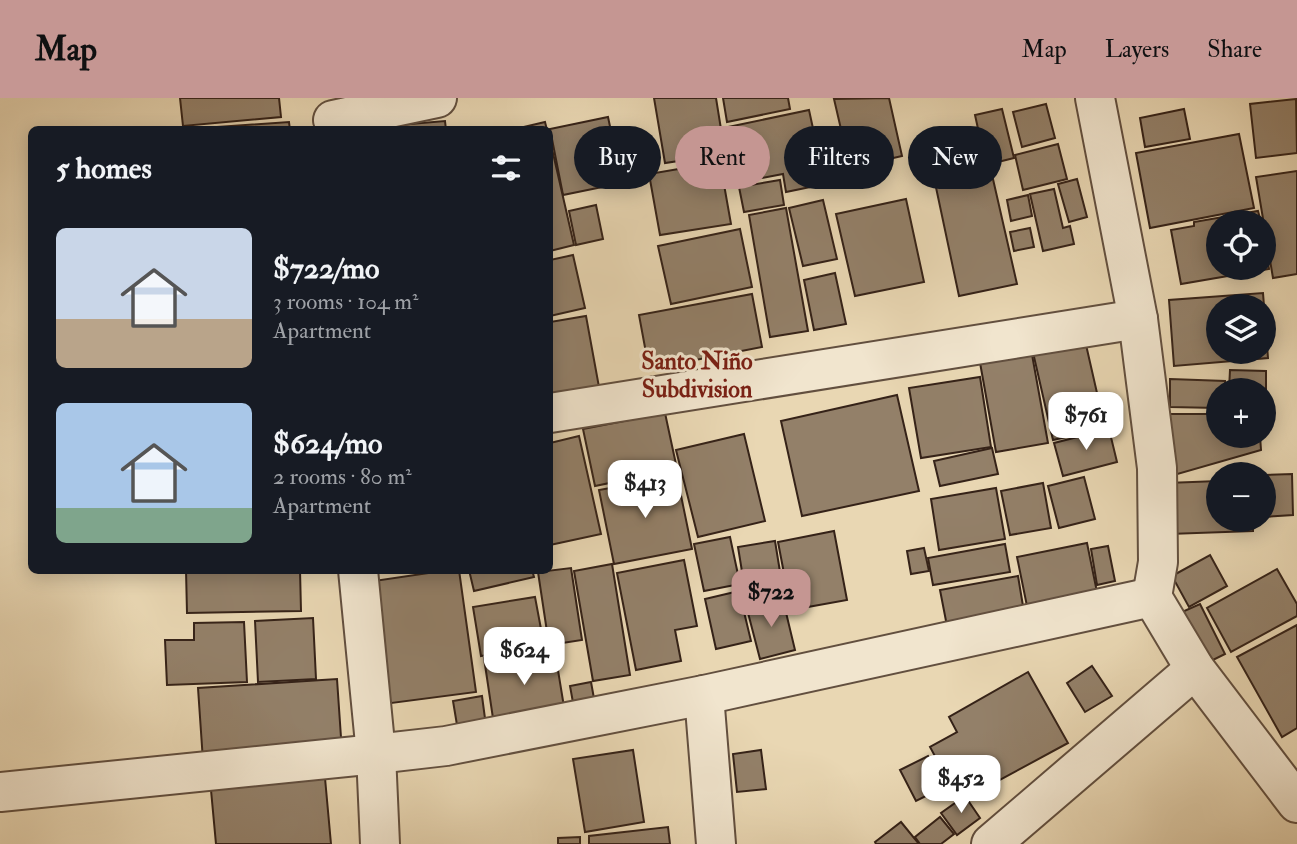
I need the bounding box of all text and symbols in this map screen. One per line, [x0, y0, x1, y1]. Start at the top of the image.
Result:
text: Map [35, 29, 97, 70]
text: Map [1022, 34, 1067, 65]
text: Layers [1105, 34, 1169, 65]
text: Share [1207, 34, 1262, 65]
chip: Buy [574, 126, 661, 189]
chip: Rent [675, 126, 770, 189]
chip: Filters [784, 126, 894, 189]
chip: New [908, 126, 1002, 189]
icon: filters [487, 149, 525, 187]
text: 5 homes [56, 150, 152, 187]
map controls [1206, 210, 1276, 532]
button: locate [1206, 210, 1276, 280]
text: $722/mo [273, 250, 380, 287]
icon: home [112, 256, 196, 340]
text: 3 rooms · 104 m² [273, 287, 419, 316]
button: layers [1206, 294, 1276, 364]
text: Apartment [273, 316, 371, 345]
district label: Santo Niño Subdivision [641, 346, 753, 405]
button: + [1206, 378, 1276, 448]
pin: $761 [1045, 392, 1127, 452]
text: $761 [1064, 400, 1108, 429]
text: $624/mo [273, 425, 383, 462]
icon: home [112, 431, 196, 515]
pin: $413 [604, 460, 686, 520]
text: 2 rooms · 80 m² [273, 462, 412, 491]
button: − [1206, 462, 1276, 532]
text: $413 [624, 468, 666, 497]
text: Apartment [273, 491, 371, 520]
pin: $722 [730, 570, 812, 629]
text: $722 [748, 577, 794, 606]
pin: $624 [483, 628, 565, 687]
text: $624 [500, 635, 548, 664]
pin: $452 [920, 756, 1002, 815]
text: $452 [937, 763, 985, 792]

